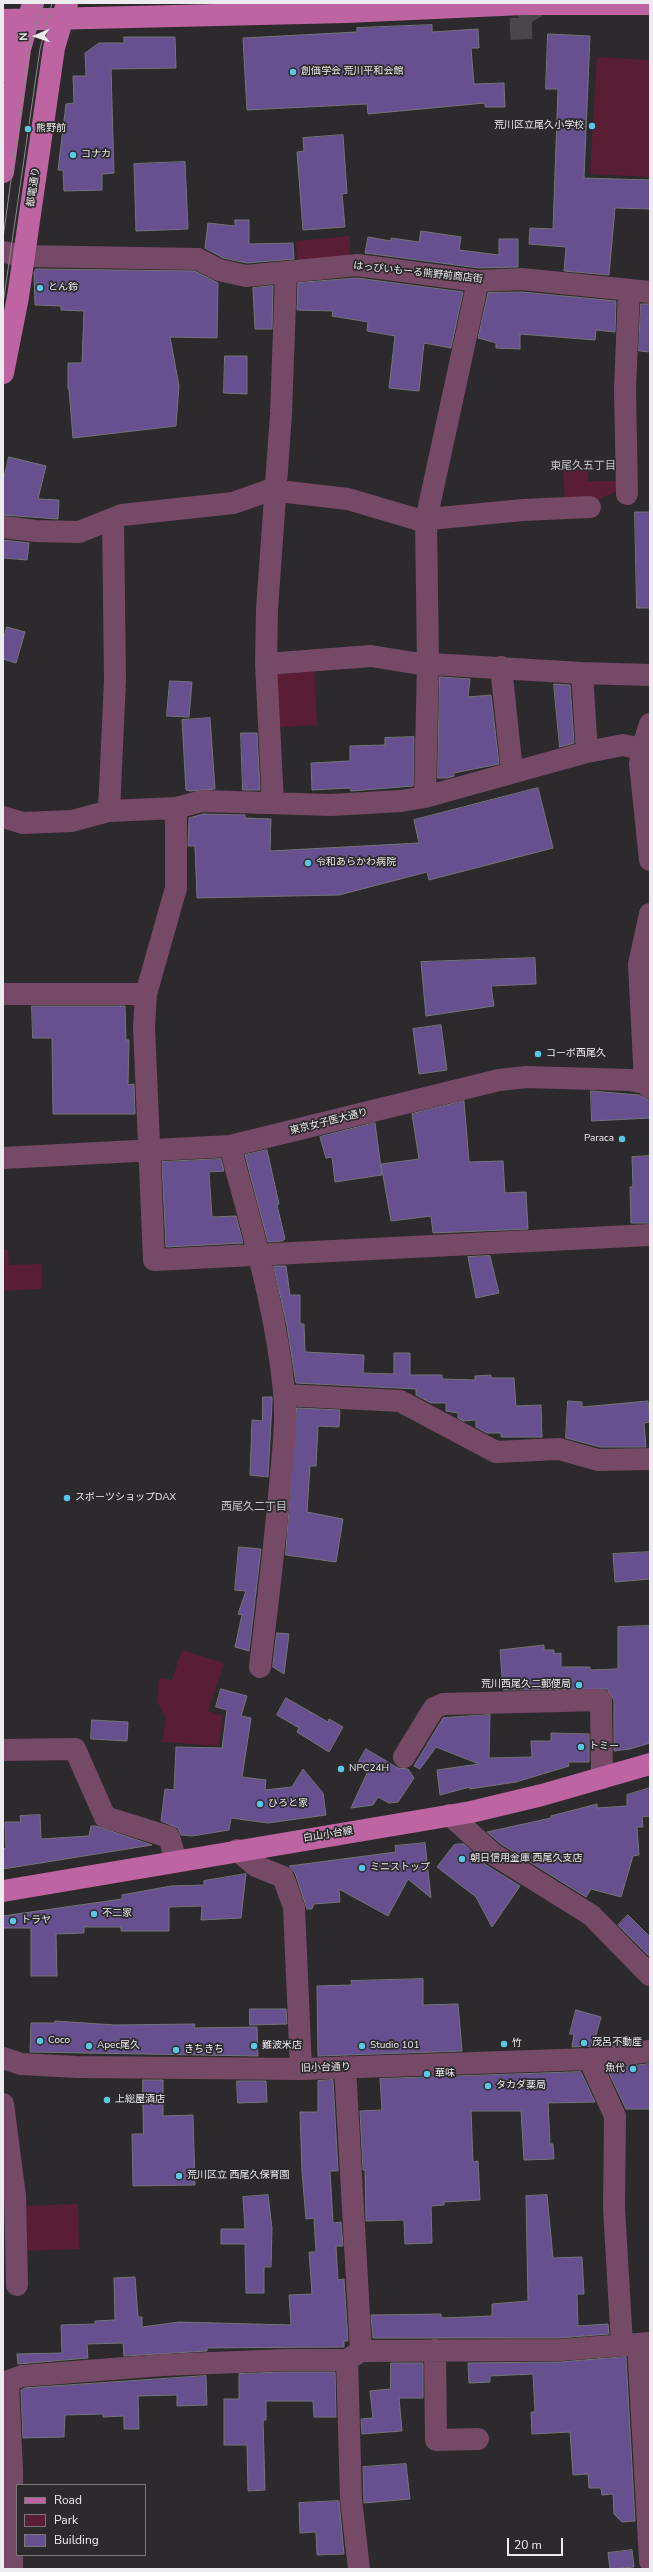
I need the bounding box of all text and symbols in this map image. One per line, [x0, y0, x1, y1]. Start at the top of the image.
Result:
north arrow [16, 16, 56, 56]
text: N [16, 32, 31, 41]
place label: 創価学会 荒川平和会館 [301, 66, 404, 78]
marker: 創価学会 荒川平和会館 [288, 67, 298, 77]
place label: 荒川区立尾久小学校 [494, 120, 584, 132]
marker: 荒川区立尾久小学校 [587, 121, 597, 131]
place label: 熊野前 [36, 123, 66, 135]
marker: 熊野前 [23, 124, 33, 134]
place label: コナカ [81, 149, 111, 161]
marker: コナカ [68, 150, 78, 160]
street label: 都電通り [25, 166, 43, 208]
street label: はっぴいもーる熊野前商店街 [353, 260, 483, 286]
place label: とん鈴 [48, 282, 78, 294]
marker: とん鈴 [35, 283, 45, 293]
district label: 東尾久五丁目 [550, 459, 616, 473]
place label: 令和あらかわ病院 [316, 857, 396, 869]
marker: 令和あらかわ病院 [303, 858, 313, 868]
place label: コーポ西尾久 [546, 1048, 606, 1060]
marker: コーポ西尾久 [533, 1049, 543, 1059]
street label: 東京女子医大通り [289, 1107, 369, 1137]
place label: Paraca [584, 1133, 614, 1145]
marker: Paraca [617, 1134, 627, 1144]
place label: スポーツショップDAX [75, 1492, 176, 1504]
marker: スポーツショップDAX [62, 1493, 72, 1503]
district label: 西尾久二丁目 [221, 1500, 287, 1514]
place label: 荒川西尾久二郵便局 [481, 1679, 571, 1691]
marker: 荒川西尾久二郵便局 [574, 1680, 584, 1690]
place label: トミー [589, 1741, 619, 1753]
marker: トミー [576, 1742, 586, 1752]
place label: NPC24H [349, 1763, 389, 1775]
marker: NPC24H [336, 1764, 346, 1774]
place label: ひろと家 [268, 1798, 308, 1810]
marker: ひろと家 [255, 1799, 265, 1809]
street label: 白山小台線 [302, 1825, 354, 1845]
place label: 朝日信用金庫 西尾久支店 [470, 1853, 583, 1865]
marker: 朝日信用金庫 西尾久支店 [457, 1854, 467, 1864]
place label: ミニストップ [370, 1862, 430, 1874]
marker: ミニストップ [357, 1863, 367, 1873]
place label: 不二家 [102, 1908, 132, 1920]
marker: 不二家 [89, 1909, 99, 1919]
place label: トラヤ [21, 1915, 51, 1927]
marker: トラヤ [8, 1916, 18, 1926]
place label: Coco [48, 2035, 70, 2047]
marker: Coco [35, 2036, 45, 2046]
place label: 茂呂不動産 [592, 2037, 642, 2049]
place label: 竹 [512, 2038, 522, 2050]
marker: 茂呂不動産 [579, 2038, 589, 2048]
marker: 竹 [499, 2039, 509, 2049]
place label: Apec尾久 [97, 2040, 140, 2052]
place label: 難波米店 [262, 2040, 302, 2052]
place label: Studio 101 [370, 2040, 420, 2052]
marker: Apec尾久 [84, 2041, 94, 2051]
marker: 難波米店 [249, 2041, 259, 2051]
marker: Studio 101 [357, 2041, 367, 2051]
place label: きちきち [184, 2044, 224, 2056]
marker: きちきち [171, 2045, 181, 2055]
street label: 旧小台通り [301, 2061, 351, 2075]
place label: 魚代 [605, 2063, 625, 2075]
marker: 魚代 [628, 2064, 638, 2074]
place label: 華味 [435, 2068, 455, 2080]
marker: 華味 [422, 2069, 432, 2079]
place label: タカダ薬局 [496, 2080, 546, 2092]
marker: タカダ薬局 [483, 2081, 493, 2091]
place label: 上総屋酒店 [115, 2094, 165, 2106]
marker: 上総屋酒店 [102, 2095, 112, 2105]
place label: 荒川区立 西尾久保育園 [187, 2170, 290, 2182]
marker: 荒川区立 西尾久保育園 [174, 2171, 184, 2181]
legend [16, 2484, 146, 2556]
text: Road [54, 2492, 82, 2508]
text: Park [54, 2512, 78, 2528]
scale bar [509, 2530, 565, 2556]
text: Building [54, 2532, 99, 2548]
text: 20 m [514, 2537, 542, 2553]

